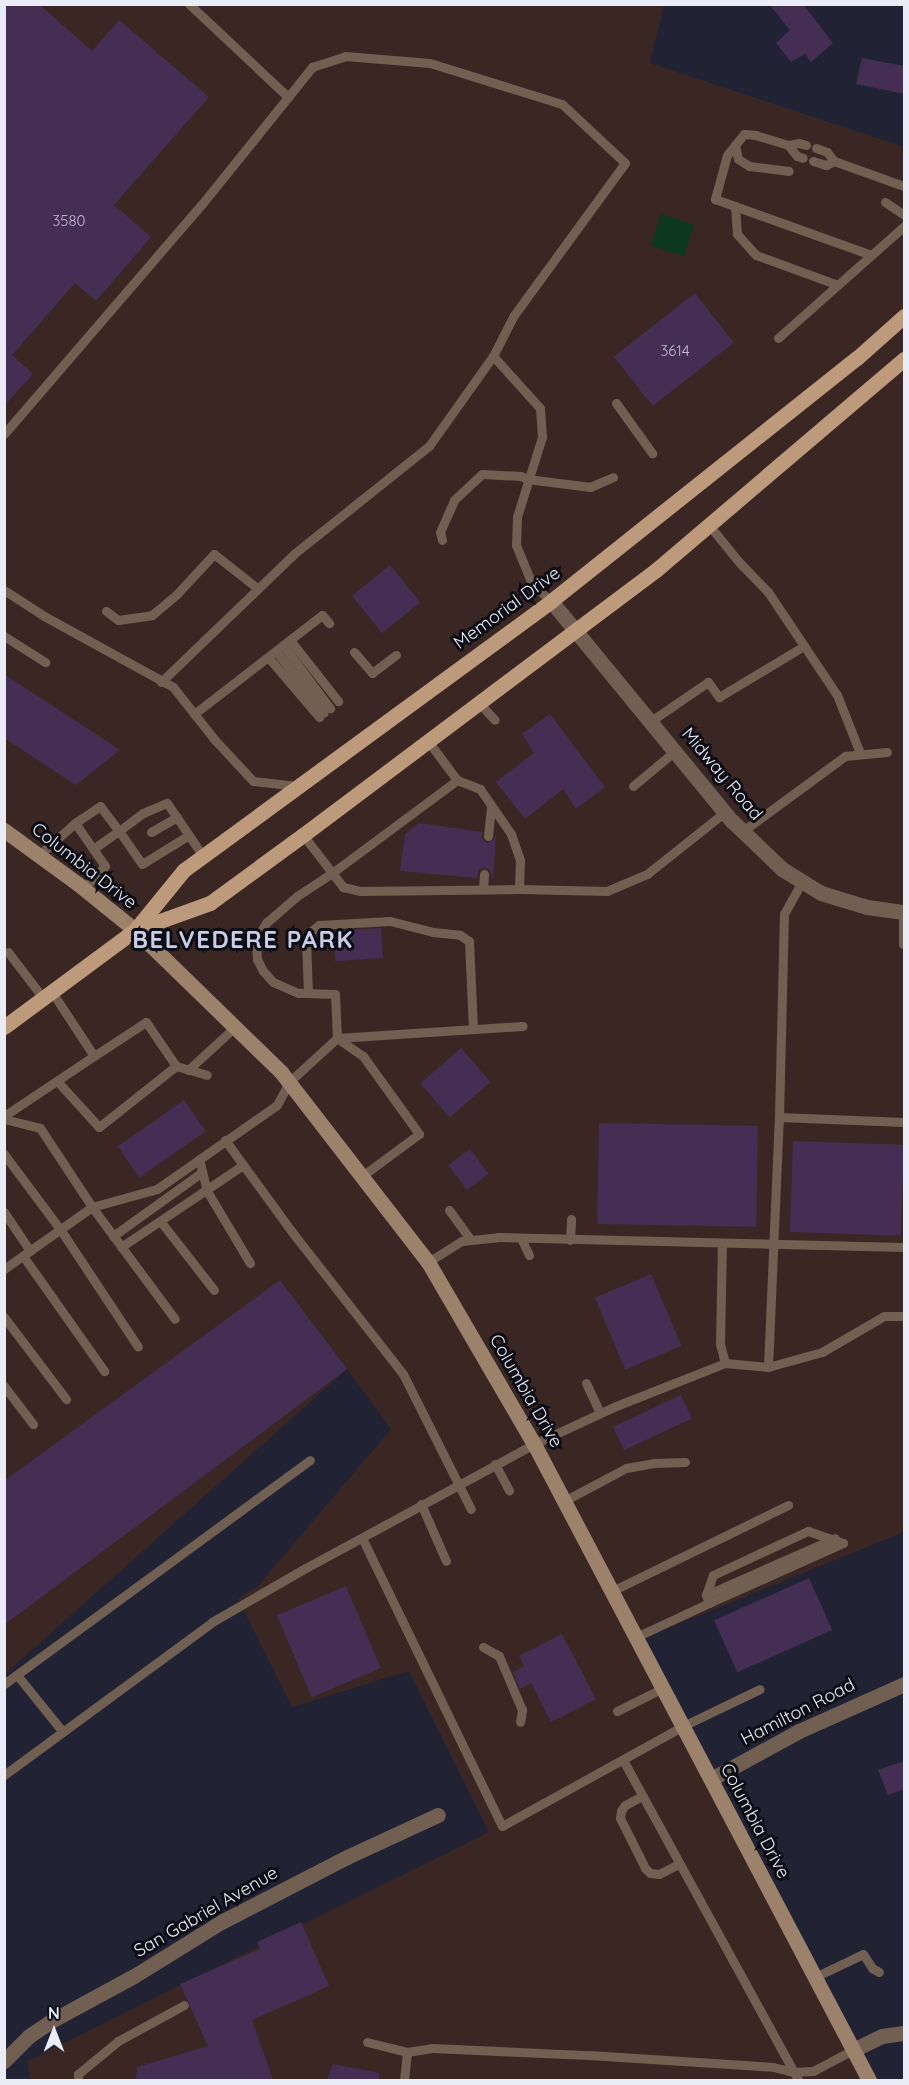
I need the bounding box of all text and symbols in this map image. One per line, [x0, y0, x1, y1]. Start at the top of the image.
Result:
house number: 3580 [52, 212, 86, 230]
house number: 3614 [660, 342, 690, 360]
street label: Memorial Drive [450, 562, 564, 654]
street label: Midway Road [677, 723, 767, 825]
street label: Columbia Drive [27, 818, 141, 914]
district label: BELVEDERE PARK [132, 926, 354, 954]
street label: Columbia Drive [485, 1331, 567, 1451]
street label: Hamilton Road [737, 1674, 859, 1750]
street label: Columbia Drive [716, 1760, 794, 1882]
street label: San Gabriel Avenue [130, 1862, 282, 1962]
north arrow [24, 2001, 84, 2061]
text: N [48, 2003, 60, 2023]

